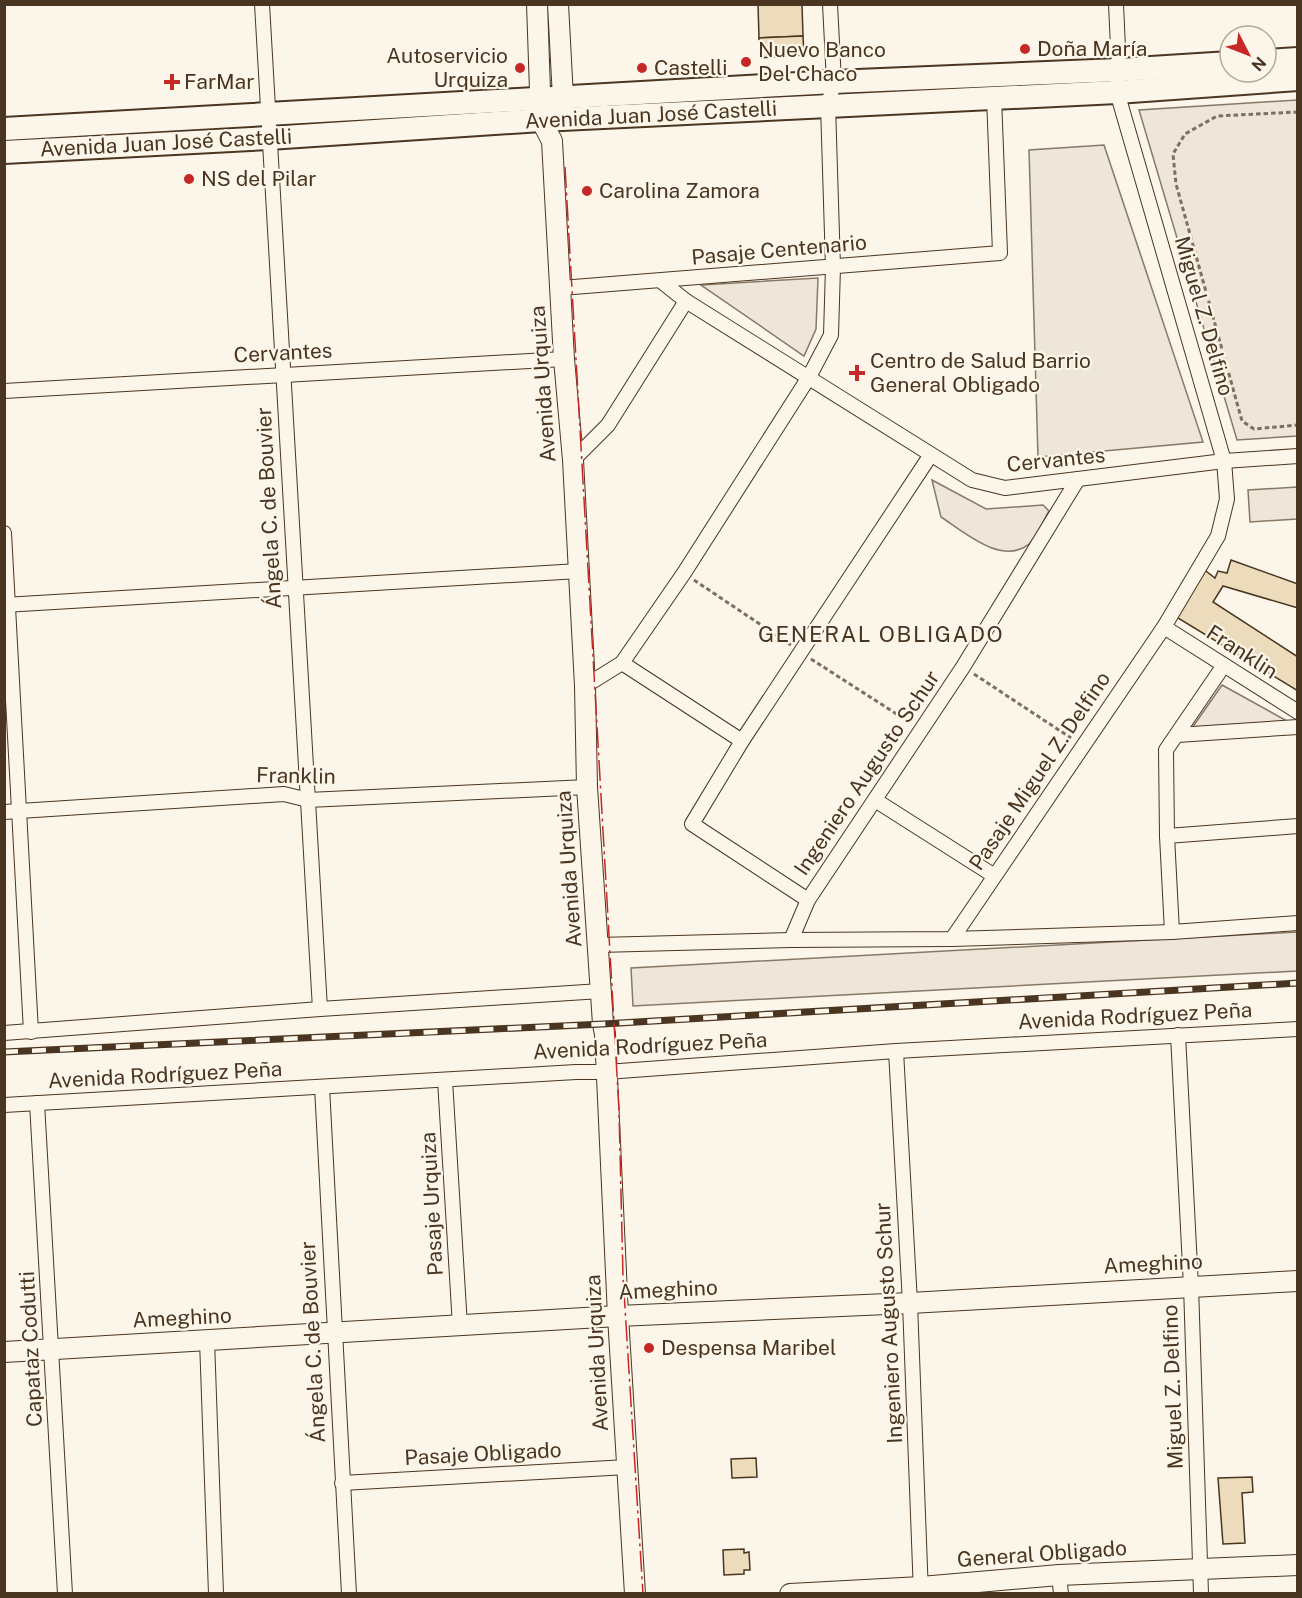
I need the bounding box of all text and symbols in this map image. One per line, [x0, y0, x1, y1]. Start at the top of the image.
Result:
north arrow [1218, 24, 1278, 84]
place label: Doña María [1037, 36, 1147, 61]
place label: Nuevo Banco Del Chaco [758, 37, 886, 86]
marker: Doña María [1018, 42, 1032, 56]
place label: Autoservicio Urquiza [386, 43, 508, 92]
text: N [1248, 53, 1270, 75]
place label: Castelli [654, 55, 728, 80]
marker: Nuevo Banco Del Chaco [739, 55, 753, 69]
marker: Autoservicio Urquiza [513, 61, 527, 75]
marker: Castelli [635, 61, 649, 75]
place label: FarMar [184, 69, 254, 94]
marker: FarMar [165, 75, 179, 89]
street label: Avenida Juan José Castelli [524, 95, 778, 134]
street label: Avenida Juan José Castelli [39, 123, 293, 162]
place label: NS del Pilar [201, 166, 316, 191]
marker: NS del Pilar [182, 172, 196, 186]
place label: Carolina Zamora [599, 178, 760, 203]
marker: Carolina Zamora [580, 184, 594, 198]
street label: Pasaje Centenario [690, 229, 868, 270]
street label: Miguel Z. Delfino [1170, 233, 1239, 399]
street label: Avenida Urquiza [525, 305, 560, 463]
street label: Cervantes [233, 337, 333, 368]
place label: Centro de Salud Barrio General Obligado [870, 348, 1091, 397]
marker: Centro de Salud Barrio General Obligado [848, 364, 866, 382]
street label: Ángela C. de Bouvier [251, 407, 286, 609]
street label: Cervantes [1006, 442, 1106, 477]
street label: Franklin [1202, 619, 1282, 684]
district label: GENERAL OBLIGADO [758, 621, 1004, 647]
street label: Ingeniero Augusto Schur [789, 666, 945, 880]
street label: Pasaje Miguel Z. Delfino [964, 667, 1115, 875]
street label: Franklin [256, 762, 336, 789]
street label: Avenida Urquiza [551, 790, 586, 948]
street label: Avenida Rodríguez Peña [1017, 997, 1253, 1034]
street label: Avenida Rodríguez Peña [532, 1027, 768, 1064]
street label: Avenida Rodríguez Peña [47, 1056, 283, 1093]
street label: Pasaje Urquiza [415, 1132, 448, 1277]
street label: Ingeniero Augusto Schur [870, 1202, 907, 1444]
street label: Ángela C. de Bouvier [295, 1241, 330, 1443]
street label: Ameghino [1103, 1248, 1203, 1279]
street label: Capataz Codutti [14, 1271, 47, 1427]
street label: Avenida Urquiza [580, 1274, 613, 1432]
street label: Ameghino [618, 1274, 718, 1305]
street label: Ameghino [132, 1302, 232, 1333]
street label: Miguel Z. Delfino [1157, 1304, 1188, 1470]
place label: Despensa Maribel [661, 1335, 836, 1360]
marker: Despensa Maribel [642, 1341, 656, 1355]
street label: Pasaje Obligado [404, 1437, 562, 1470]
street label: General Obligado [956, 1535, 1128, 1572]

